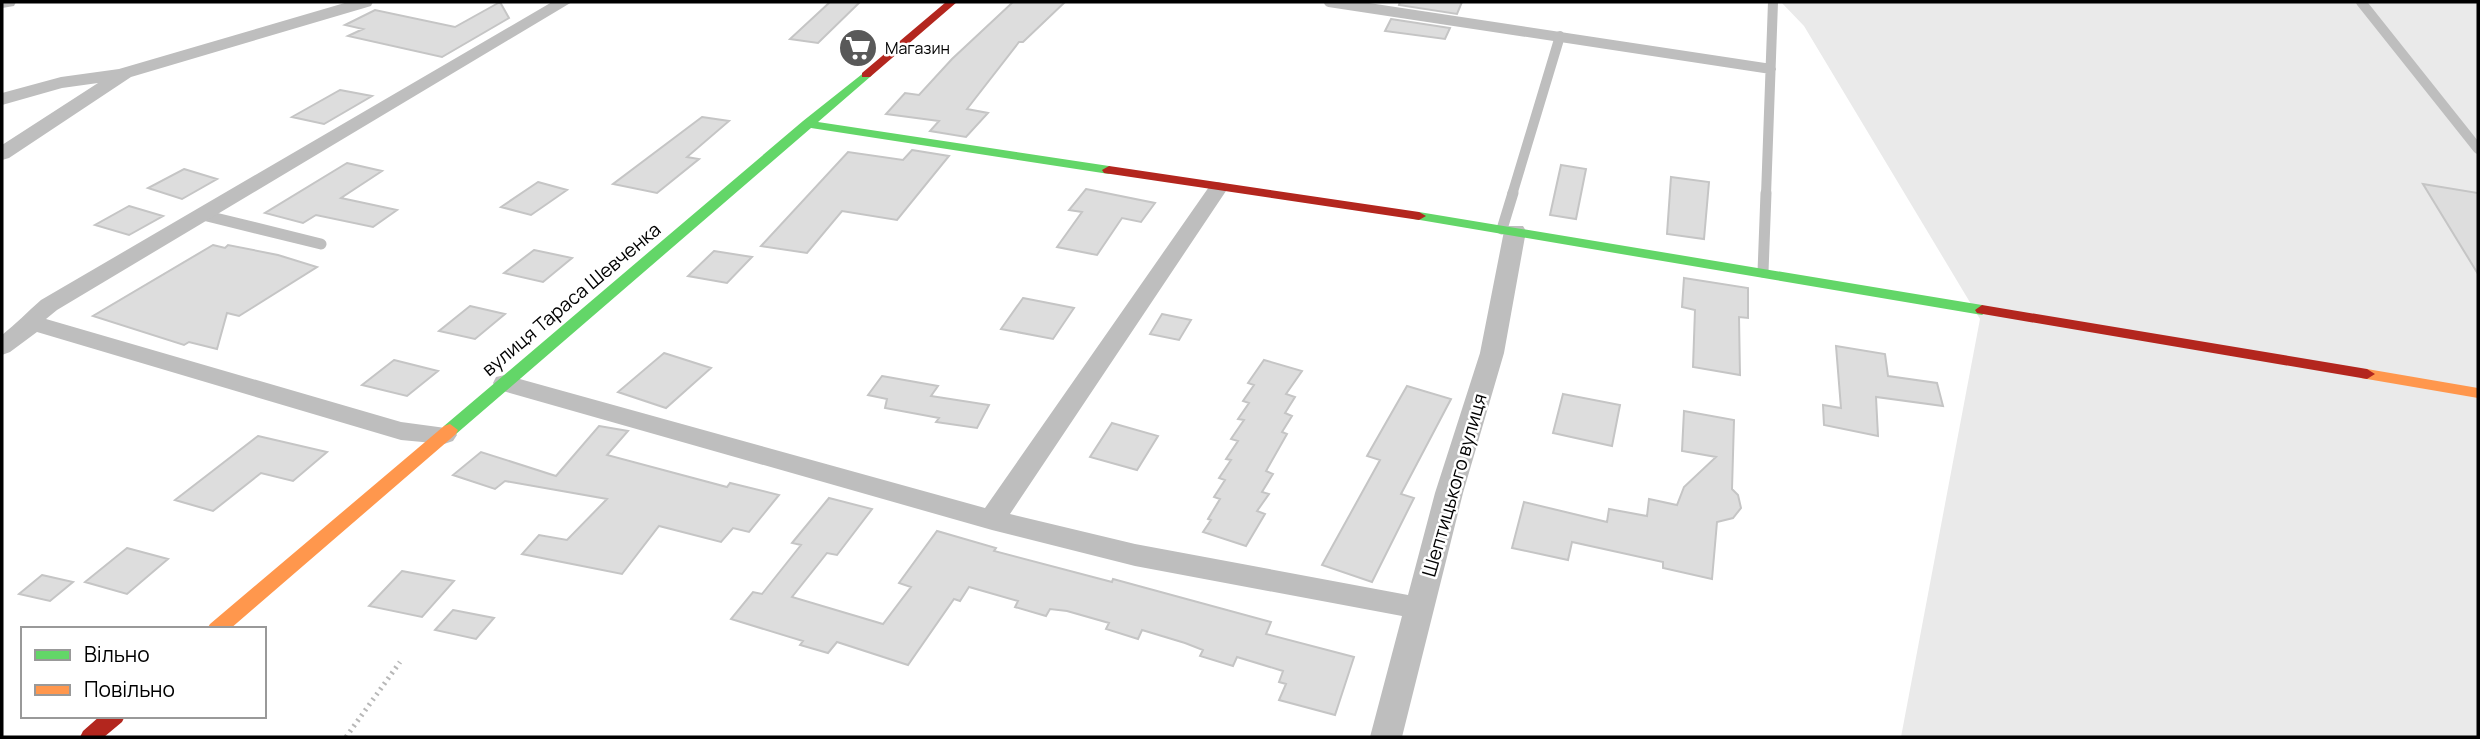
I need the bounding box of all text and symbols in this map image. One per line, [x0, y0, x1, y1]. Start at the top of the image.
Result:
supermarket icon: Магазин [837, 27, 879, 69]
place label: Магазин [885, 37, 950, 59]
street label: вулиця Тараса Шевченка [476, 216, 666, 382]
street label: Шептицького вулиця [1415, 390, 1493, 580]
legend [21, 627, 266, 718]
text: Вільно [84, 640, 150, 668]
text: Повільно [84, 675, 175, 703]

